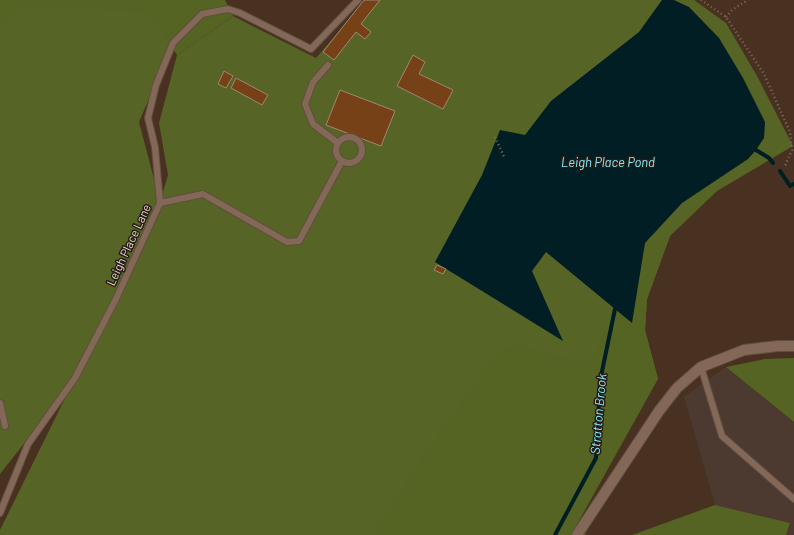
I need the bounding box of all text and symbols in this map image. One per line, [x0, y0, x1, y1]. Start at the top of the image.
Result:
water label: Leigh Place Pond [561, 154, 655, 170]
street label: Leigh Place Lane [103, 202, 153, 288]
water label: Stratton Brook [587, 372, 610, 455]

